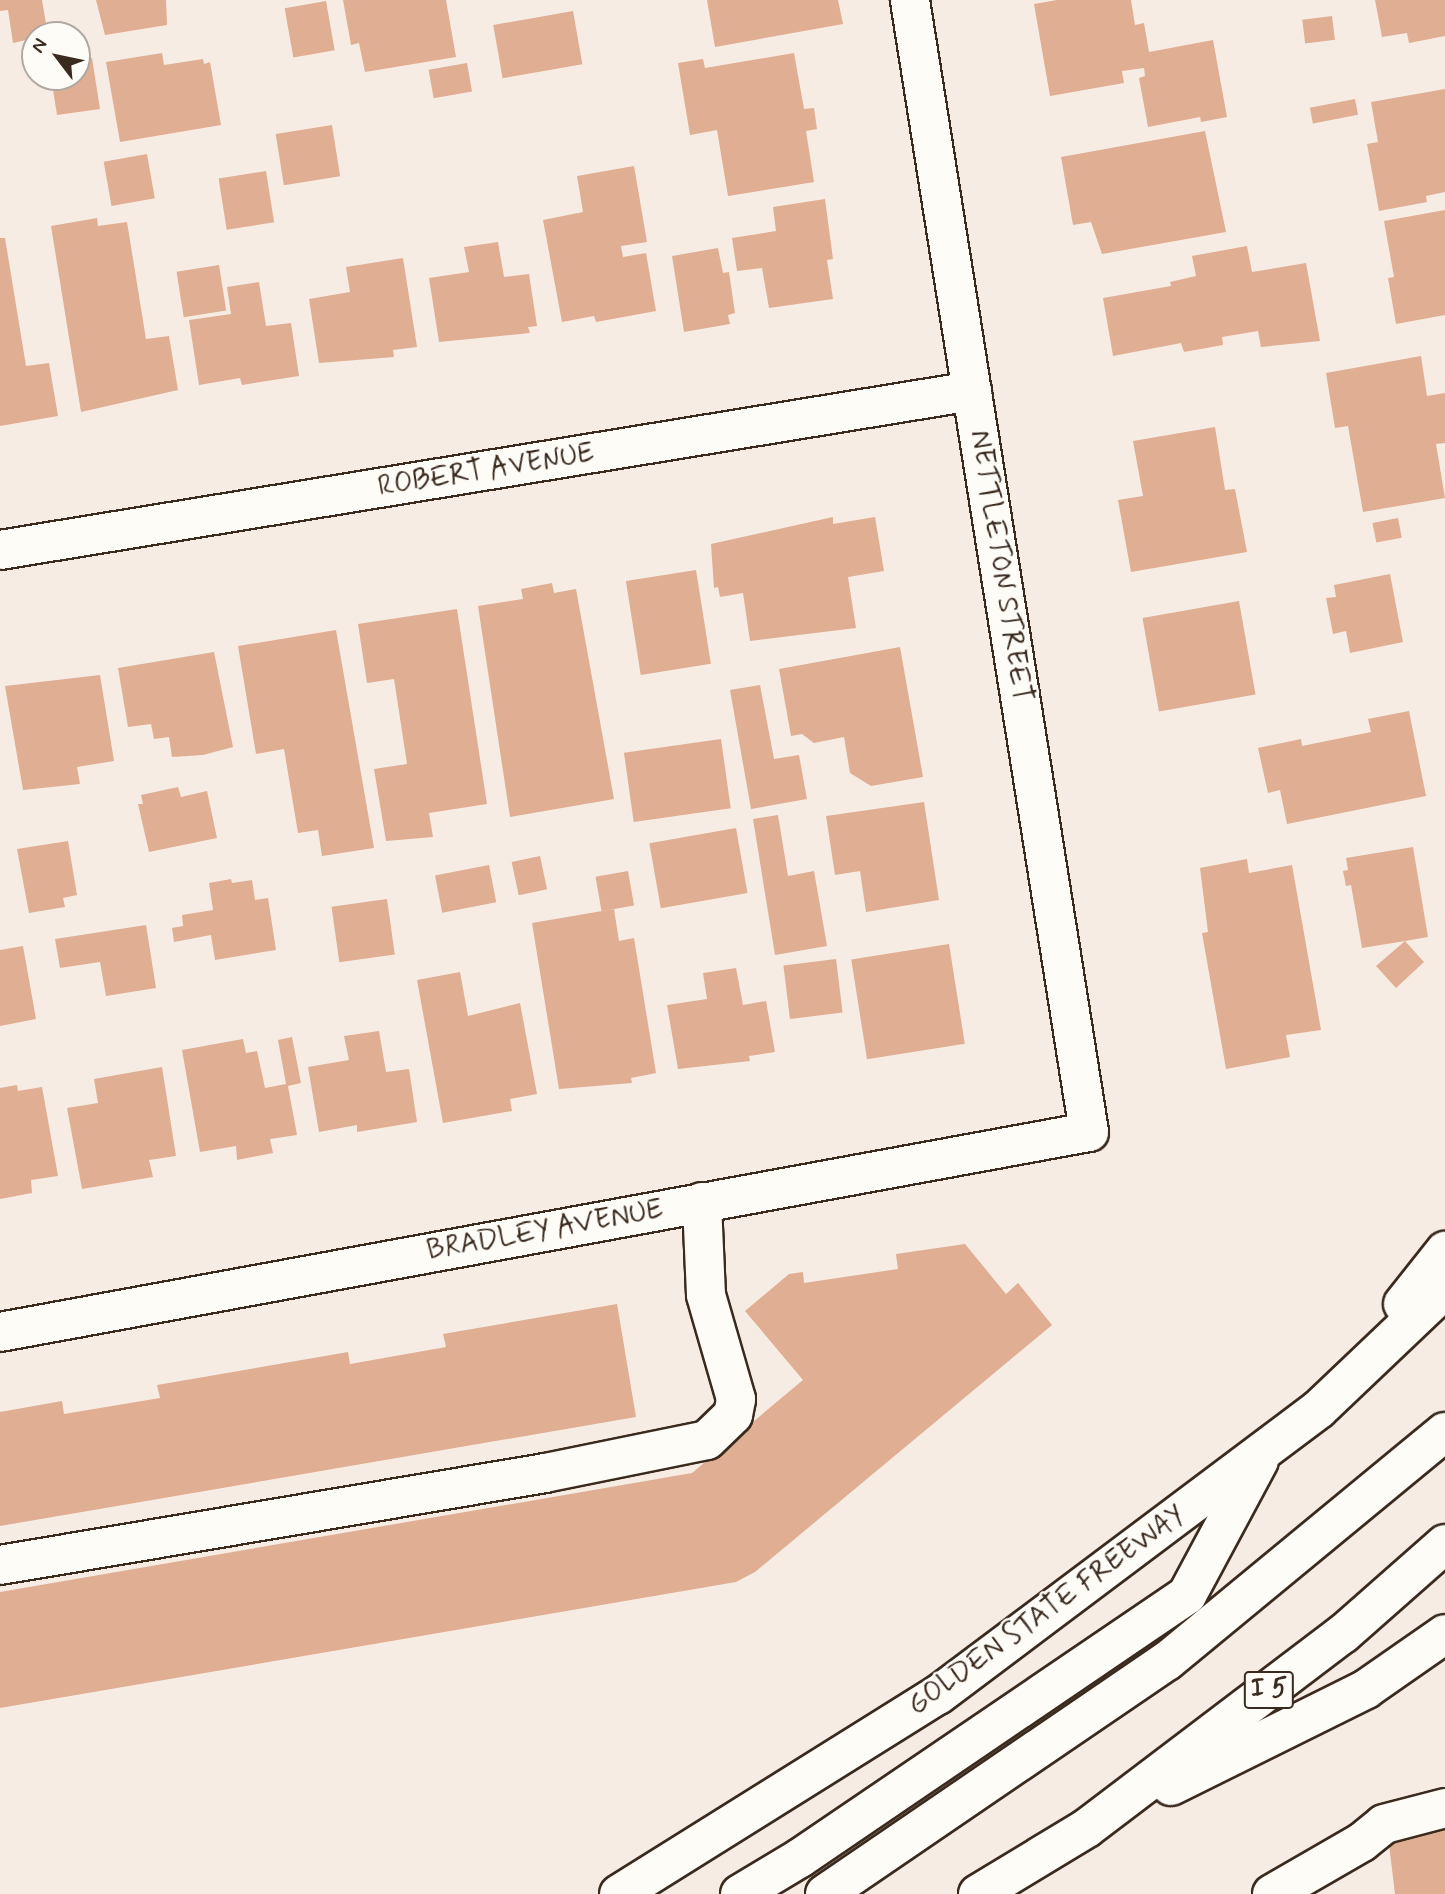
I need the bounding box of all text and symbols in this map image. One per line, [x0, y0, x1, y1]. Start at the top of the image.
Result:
north arrow [21, 21, 91, 91]
text: N [26, 34, 53, 58]
street label: NETTLETON STREET [962, 428, 1038, 704]
street label: ROBERT AVENUE [373, 437, 599, 505]
street label: BRADLEY AVENUE [423, 1194, 667, 1268]
street label: GOLDEN STATE FREEWAY [900, 1498, 1194, 1724]
road number: I 5 [1243, 1667, 1295, 1712]

